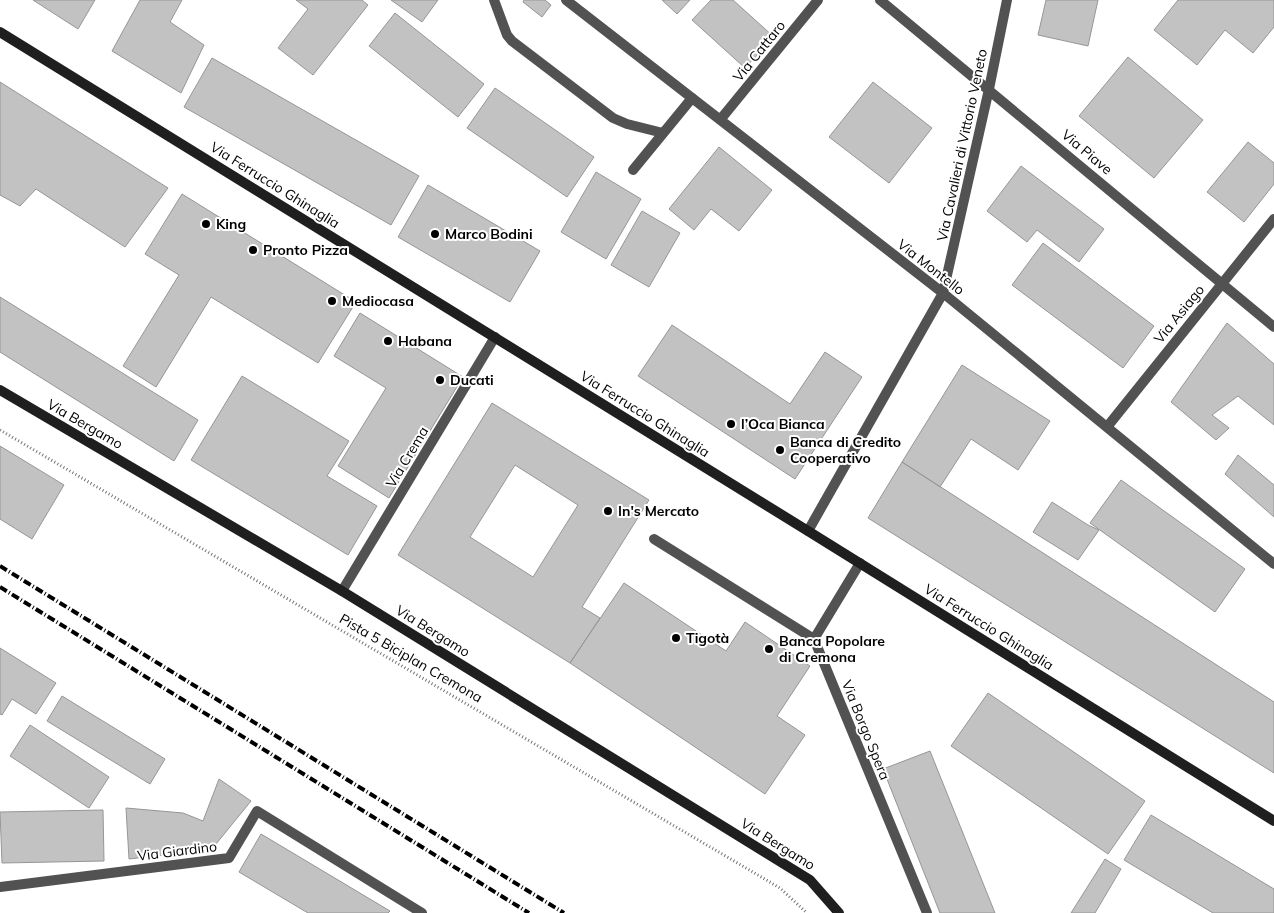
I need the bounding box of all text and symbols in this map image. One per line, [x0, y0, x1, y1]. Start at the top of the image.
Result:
street label: Via Cattaro [729, 17, 789, 85]
street label: Via Cavalieri di Vittorio Veneto [933, 47, 991, 243]
street label: Via Piave [1058, 126, 1116, 178]
street label: Via Ferruccio Ghinaglia [207, 138, 343, 232]
place label: King [216, 215, 246, 233]
marker: King [200, 218, 212, 230]
place label: Marco Bodini [445, 225, 533, 243]
marker: Marco Bodini [429, 228, 441, 240]
street label: Via Montello [894, 235, 968, 299]
place label: Pronto Pizza [263, 241, 348, 259]
marker: Pronto Pizza [247, 244, 259, 256]
street label: Via Asiago [1150, 281, 1208, 347]
place label: Mediocasa [342, 292, 414, 310]
marker: Mediocasa [326, 295, 338, 307]
place label: Habana [398, 332, 452, 350]
marker: Habana [382, 335, 394, 347]
street label: Via Ferruccio Ghinaglia [577, 367, 713, 461]
place label: Ducati [450, 371, 494, 389]
marker: Ducati [434, 374, 446, 386]
street label: Via Bergamo [44, 395, 126, 453]
place label: l’Oca Bianca [741, 415, 825, 433]
marker: l’Oca Bianca [725, 418, 737, 430]
street label: Via Crema [382, 423, 432, 491]
place label: Banca di Credito Cooperativo [790, 433, 901, 467]
marker: Banca di Credito Cooperativo [774, 444, 786, 456]
place label: In's Mercato [618, 502, 699, 520]
marker: In's Mercato [602, 505, 614, 517]
street label: Via Ferruccio Ghinaglia [921, 580, 1057, 674]
street label: Via Bergamo [392, 601, 474, 661]
street label: Pista 5 Biciplan Cremona [336, 610, 486, 706]
place label: Tigotà [686, 629, 729, 647]
marker: Tigotà [670, 632, 682, 644]
place label: Banca Popolare di Cremona [779, 632, 885, 666]
marker: Banca Popolare di Cremona [763, 643, 775, 655]
street label: Via Borgo Spera [838, 678, 894, 782]
street label: Via Bergamo [737, 814, 819, 874]
street label: Via Giardino [136, 837, 218, 865]

